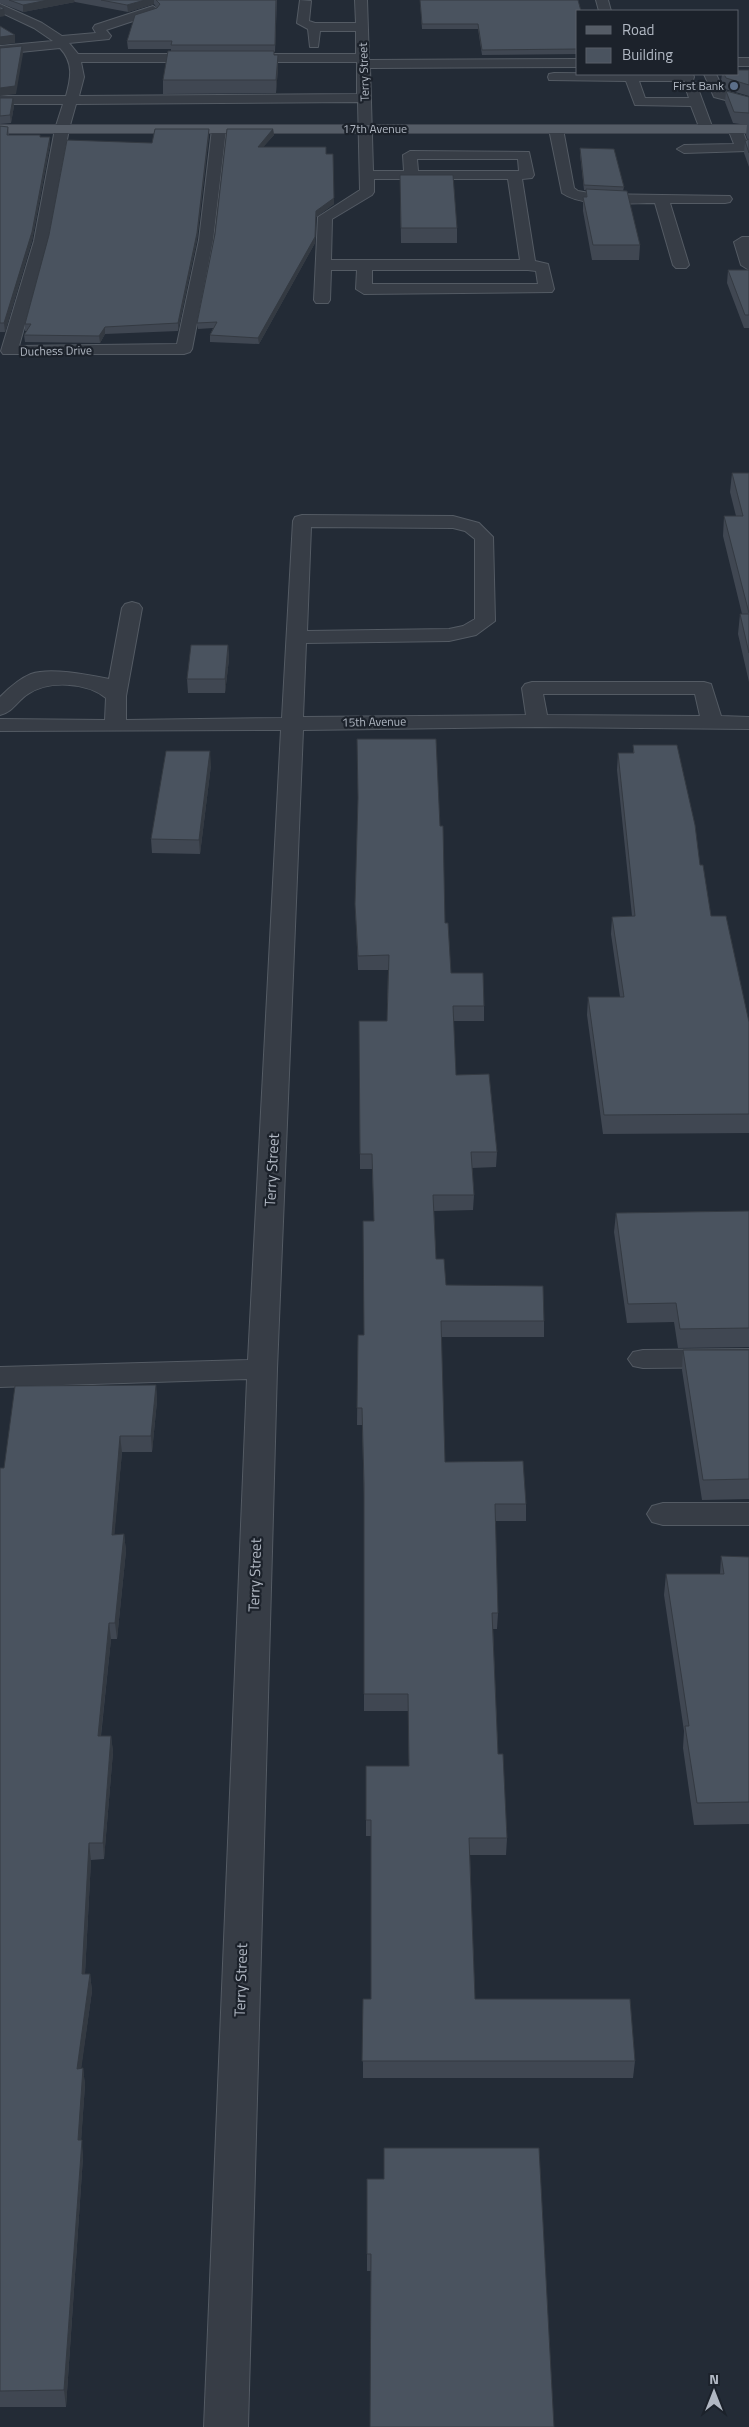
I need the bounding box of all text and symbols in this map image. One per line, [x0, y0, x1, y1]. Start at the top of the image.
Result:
legend [576, 10, 739, 75]
text: Road [622, 18, 654, 41]
street label: Terry Street [353, 41, 374, 102]
text: Building [622, 43, 673, 66]
place label: First Bank [673, 76, 724, 95]
marker: First Bank [728, 80, 740, 92]
street label: 17th Avenue [343, 119, 407, 138]
street label: Duchess Drive [20, 340, 92, 361]
street label: 15th Avenue [342, 711, 406, 732]
street label: Terry Street [258, 1132, 285, 1207]
street label: Terry Street [242, 1537, 267, 1612]
street label: Terry Street [228, 1942, 253, 2017]
north arrow [689, 2367, 739, 2417]
text: N [709, 2368, 719, 2389]

